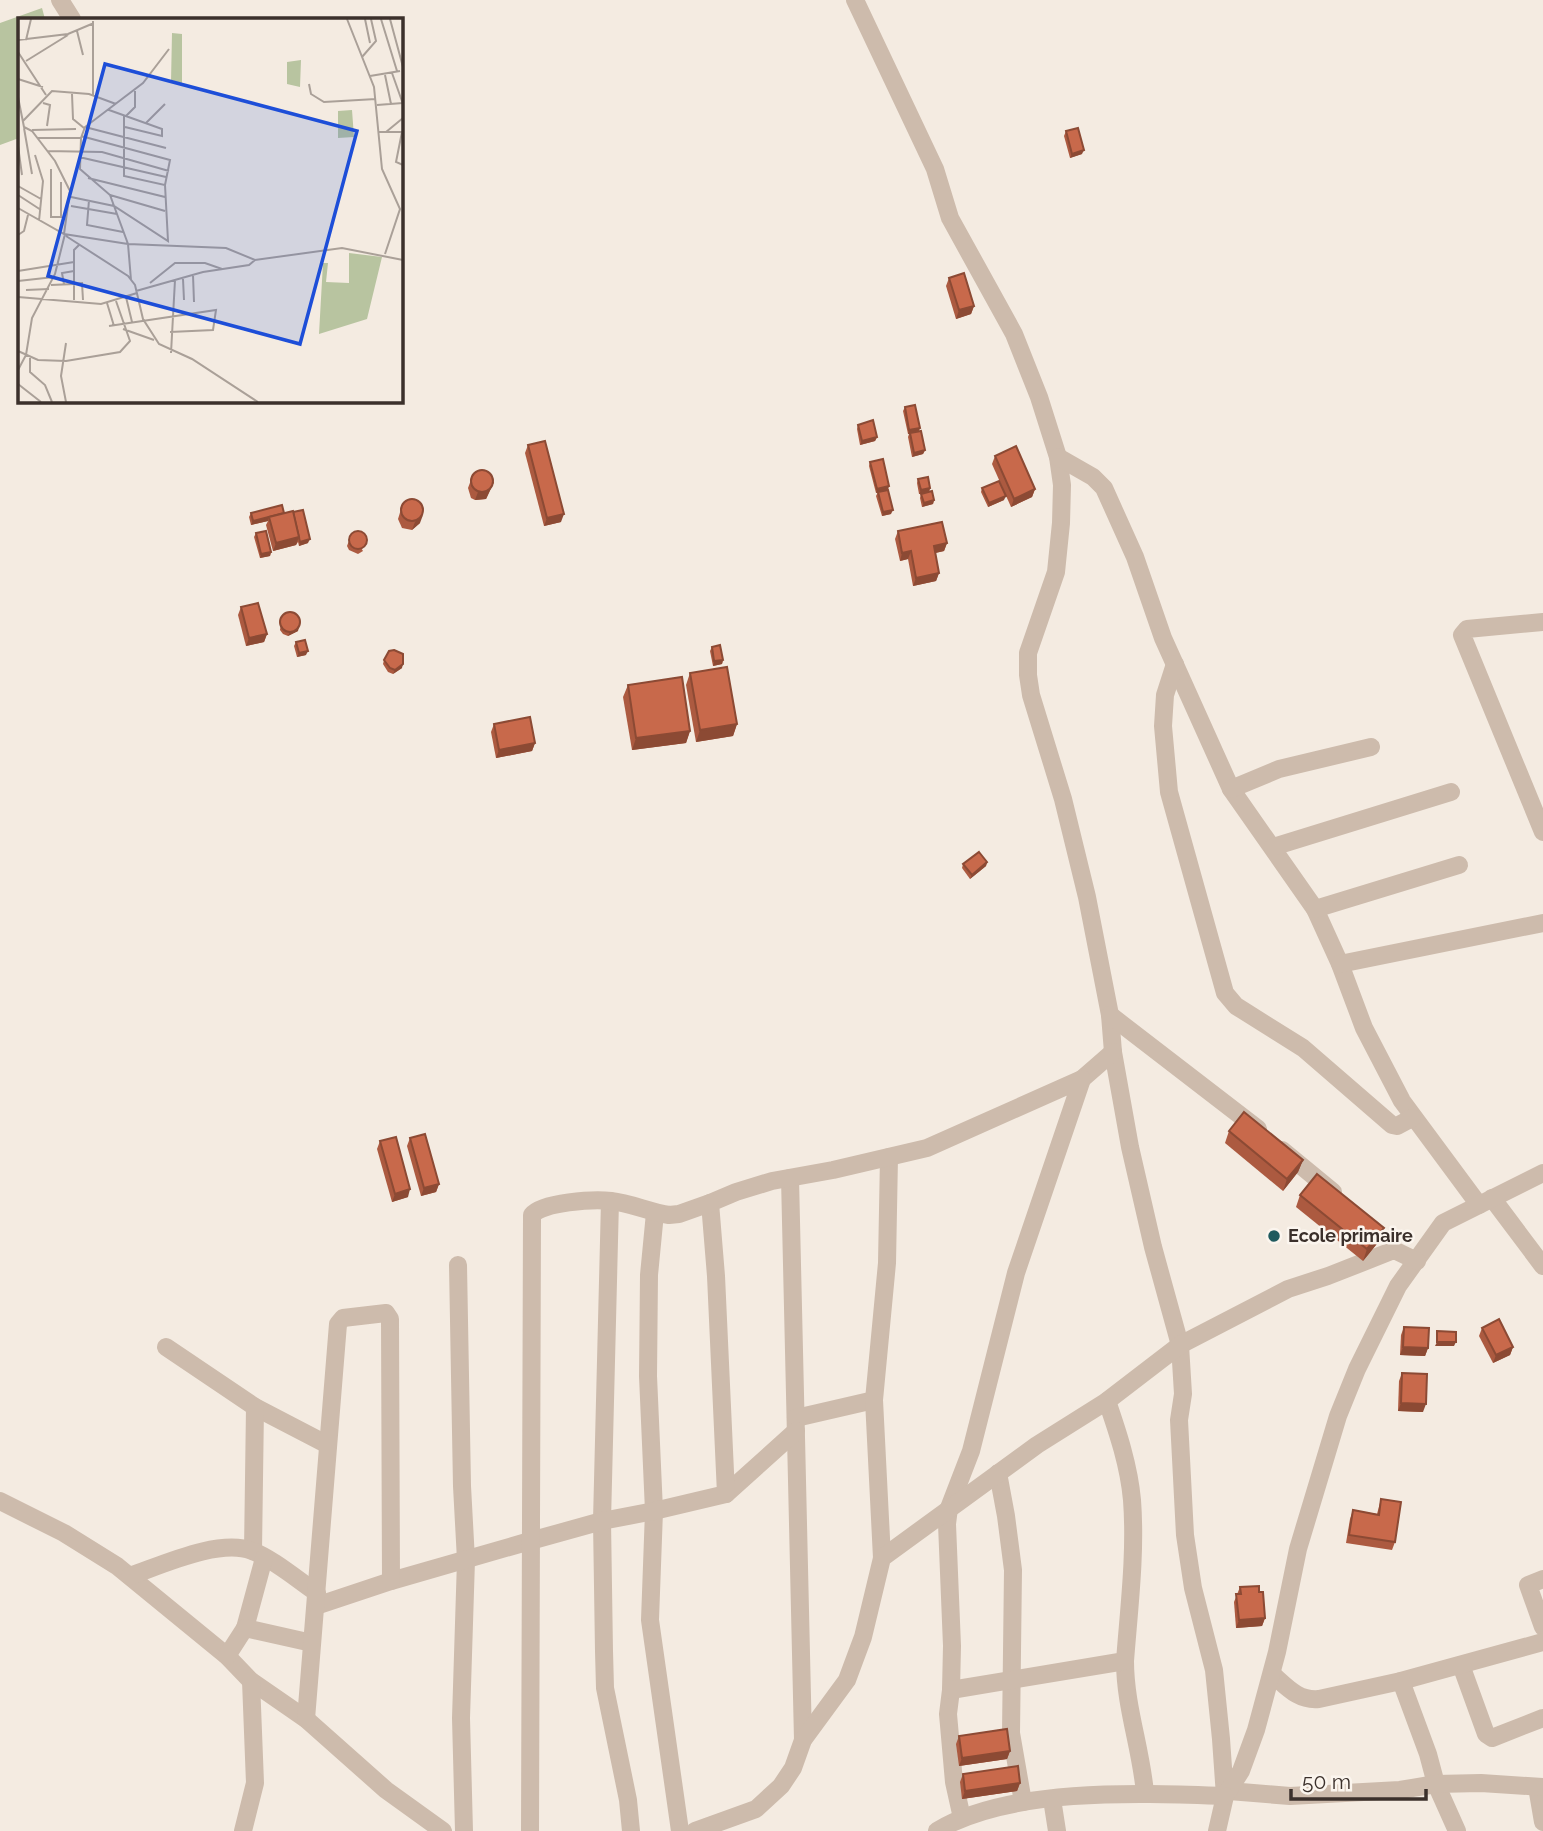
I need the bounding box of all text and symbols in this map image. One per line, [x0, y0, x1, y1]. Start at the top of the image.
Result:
inset map [18, 18, 402, 402]
place label: Ecole primaire [1288, 1225, 1413, 1246]
marker: Ecole primaire [1266, 1228, 1282, 1244]
scale bar [1291, 1758, 1426, 1802]
text: 50 m [1302, 1769, 1351, 1794]

